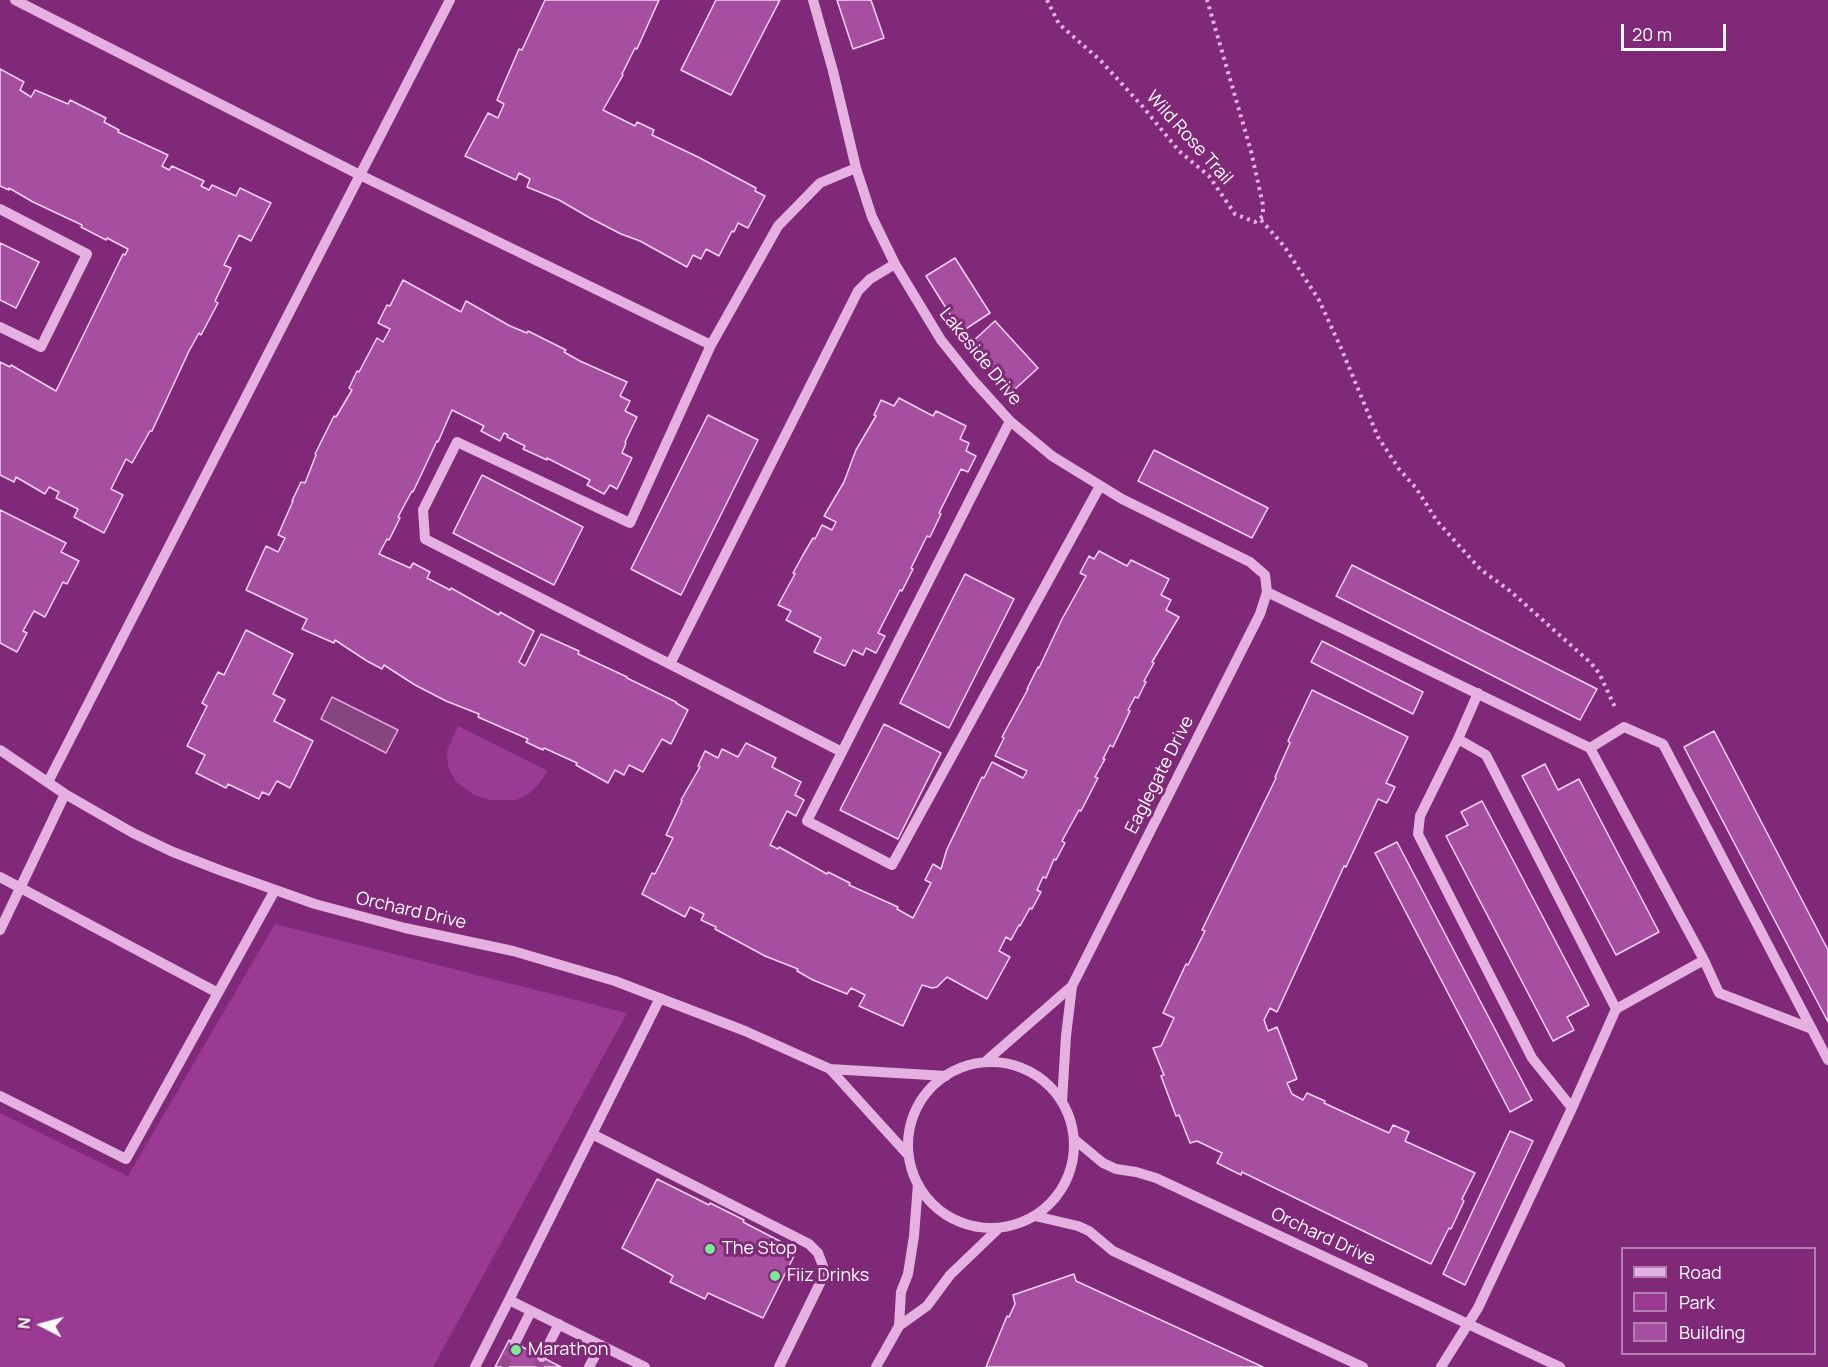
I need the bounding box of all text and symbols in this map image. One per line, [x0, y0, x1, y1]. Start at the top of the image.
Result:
scale bar [1624, 12, 1729, 50]
text: 20 m [1632, 22, 1672, 46]
street label: Wild Rose Trail [1141, 87, 1237, 189]
street label: Lakeside Drive [934, 304, 1026, 410]
street label: Eaglegate Drive [1121, 712, 1199, 838]
street label: Orchard Drive [354, 888, 468, 934]
street label: Orchard Drive [1267, 1203, 1379, 1271]
place label: The Stop [722, 1238, 797, 1260]
marker: The Stop [703, 1242, 717, 1256]
legend [1621, 1247, 1816, 1355]
text: Road [1679, 1260, 1722, 1284]
place label: Fiiz Drinks [787, 1265, 869, 1287]
marker: Fiiz Drinks [768, 1269, 782, 1283]
text: Park [1679, 1290, 1715, 1314]
north arrow [12, 1295, 72, 1355]
text: N [13, 1316, 36, 1330]
text: Building [1679, 1320, 1745, 1344]
place label: Marathon [528, 1339, 608, 1361]
marker: Marathon [509, 1343, 523, 1357]

